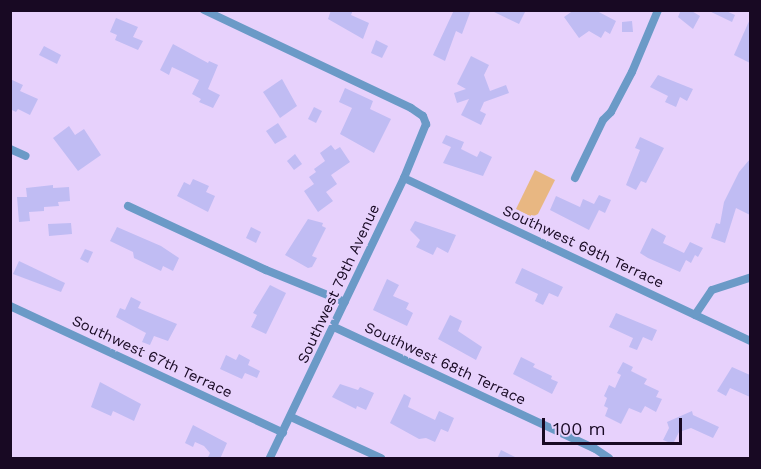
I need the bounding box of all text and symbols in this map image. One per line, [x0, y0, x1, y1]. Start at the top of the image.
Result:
street label: Southwest 79th Avenue [294, 201, 384, 367]
street label: Southwest 69th Terrace [499, 202, 667, 292]
street label: Southwest 67th Terrace [69, 312, 235, 402]
street label: Southwest 68th Terrace [361, 319, 529, 409]
scale bar [545, 406, 684, 444]
text: 100 m [553, 418, 606, 439]

